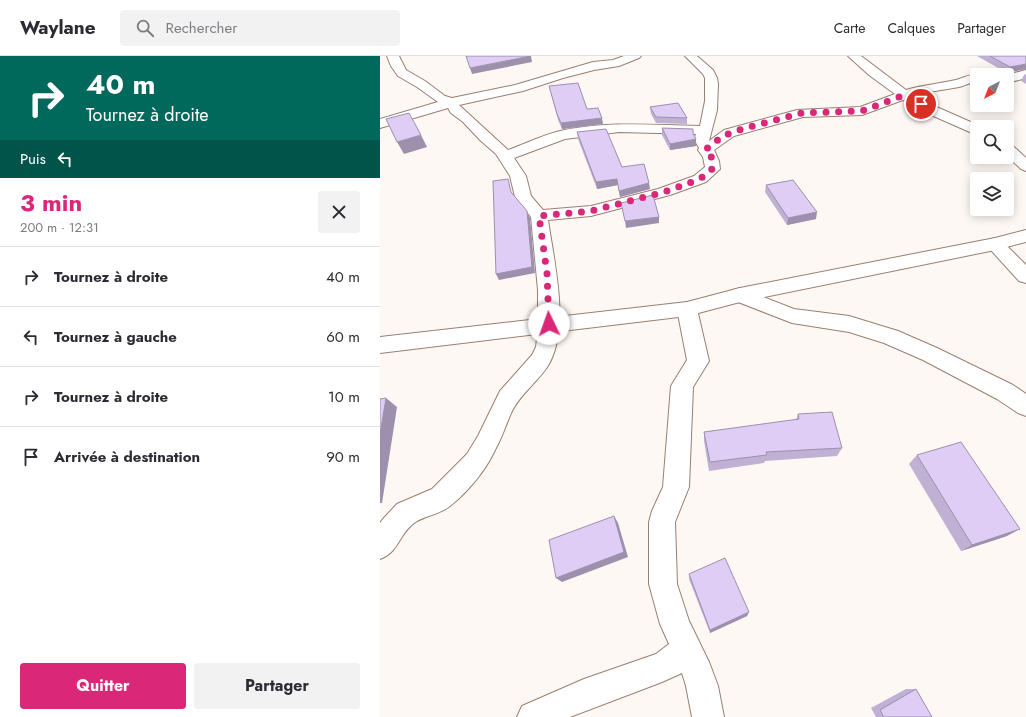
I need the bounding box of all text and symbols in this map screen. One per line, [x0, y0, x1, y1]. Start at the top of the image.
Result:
search box [120, 10, 400, 46]
text: Waylane [20, 14, 96, 41]
icon: search [134, 17, 156, 39]
text: Rechercher [166, 17, 237, 39]
text: Carte [834, 18, 865, 38]
text: Calques [887, 18, 935, 38]
text: Partager [957, 18, 1006, 38]
text: 40 m [86, 64, 155, 105]
north arrow [970, 68, 1014, 112]
map controls [970, 68, 1014, 216]
icon: right [20, 72, 72, 124]
pin [904, 87, 938, 121]
icon: arrive [910, 93, 932, 115]
text: Tournez à droite [86, 102, 209, 128]
button: search [970, 120, 1014, 164]
text: Puis [20, 148, 46, 170]
icon: left [54, 148, 76, 170]
button: layers [970, 172, 1014, 216]
text: 3 min [20, 185, 82, 220]
button: close [318, 191, 360, 233]
text: 200 m · 12:31 [20, 218, 99, 237]
icon: right [20, 266, 42, 288]
text: Tournez à droite [54, 266, 168, 288]
text: 40 m [326, 266, 360, 288]
position arrow [528, 303, 570, 345]
icon: left [20, 326, 42, 348]
text: Tournez à gauche [54, 326, 177, 348]
text: 60 m [326, 326, 360, 348]
icon: right [20, 386, 42, 408]
text: Tournez à droite [54, 386, 168, 408]
text: 10 m [328, 386, 360, 408]
icon: arrive [20, 446, 42, 468]
text: Arrivée à destination [54, 446, 200, 468]
text: 90 m [326, 446, 360, 468]
button: Quitter [20, 663, 186, 709]
button: Partager [194, 663, 360, 709]

